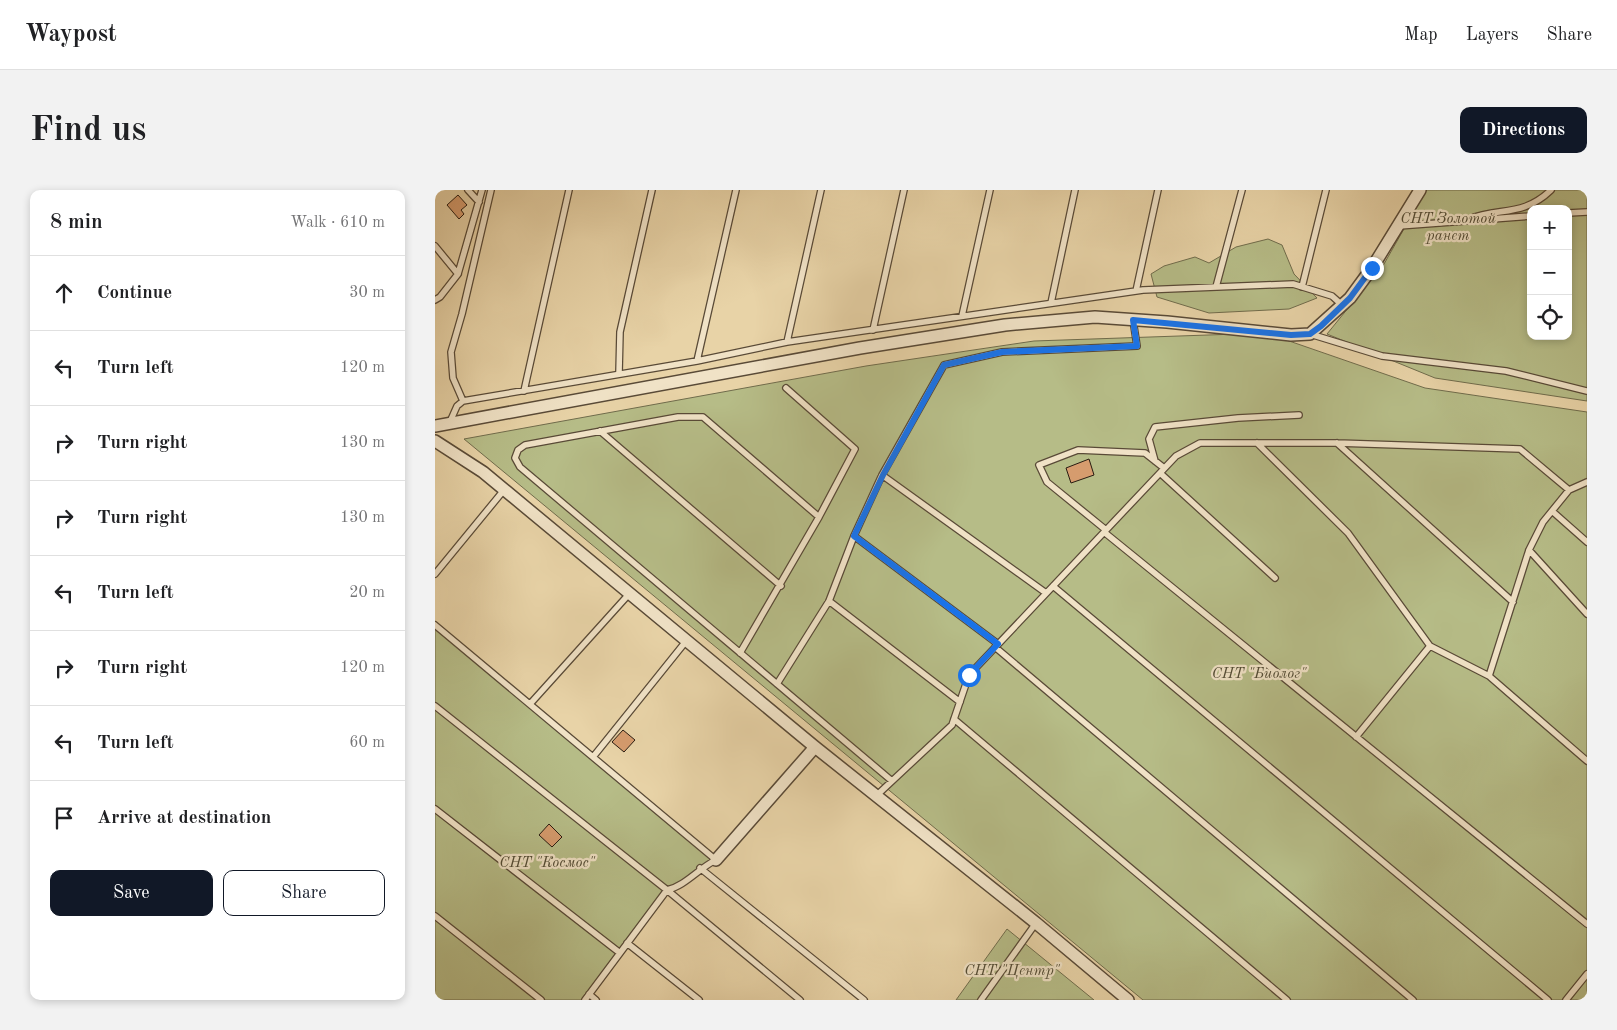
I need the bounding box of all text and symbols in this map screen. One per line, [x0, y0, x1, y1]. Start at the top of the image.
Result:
text: Waypost [25, 23, 117, 47]
text: Map [1404, 26, 1438, 44]
text: Layers [1466, 26, 1518, 44]
text: Share [1546, 26, 1592, 44]
button: Directions [1460, 107, 1587, 153]
text: Find us [30, 113, 146, 148]
map controls [1527, 205, 1572, 340]
button: + [1527, 205, 1572, 250]
park label: СНТ Золотой ранет [1400, 211, 1496, 244]
text: 8 min [50, 212, 103, 233]
text: Walk · 610 m [290, 215, 385, 231]
button: − [1527, 250, 1572, 295]
route end [1361, 257, 1384, 280]
icon: ahead [50, 279, 78, 307]
text: Continue [97, 284, 172, 303]
text: 30 m [349, 285, 385, 301]
button: locate [1527, 295, 1572, 340]
icon: left [50, 354, 78, 382]
text: Turn left [97, 359, 174, 378]
text: 120 m [340, 360, 385, 376]
icon: right [50, 429, 78, 457]
text: Turn right [97, 434, 187, 453]
text: 130 m [340, 435, 385, 451]
icon: right [50, 504, 78, 532]
text: Turn right [97, 509, 187, 528]
text: 130 m [340, 510, 385, 526]
icon: left [50, 579, 78, 607]
text: Turn left [97, 584, 174, 603]
text: 20 m [349, 585, 385, 601]
icon: right [50, 654, 78, 682]
text: Turn right [97, 659, 187, 678]
text: 120 m [340, 660, 385, 676]
route start [958, 664, 981, 687]
park label: СНТ "Биолог" [1212, 667, 1307, 682]
icon: left [50, 729, 78, 757]
text: Turn left [97, 734, 174, 753]
text: 60 m [349, 735, 385, 751]
icon: arrive [50, 804, 78, 832]
text: Arrive at destination [97, 809, 271, 828]
park label: СНТ "Космос" [499, 856, 596, 871]
button: Save [50, 870, 213, 916]
button: Share [223, 870, 385, 916]
park label: СНТ "Центр" [964, 964, 1061, 979]

